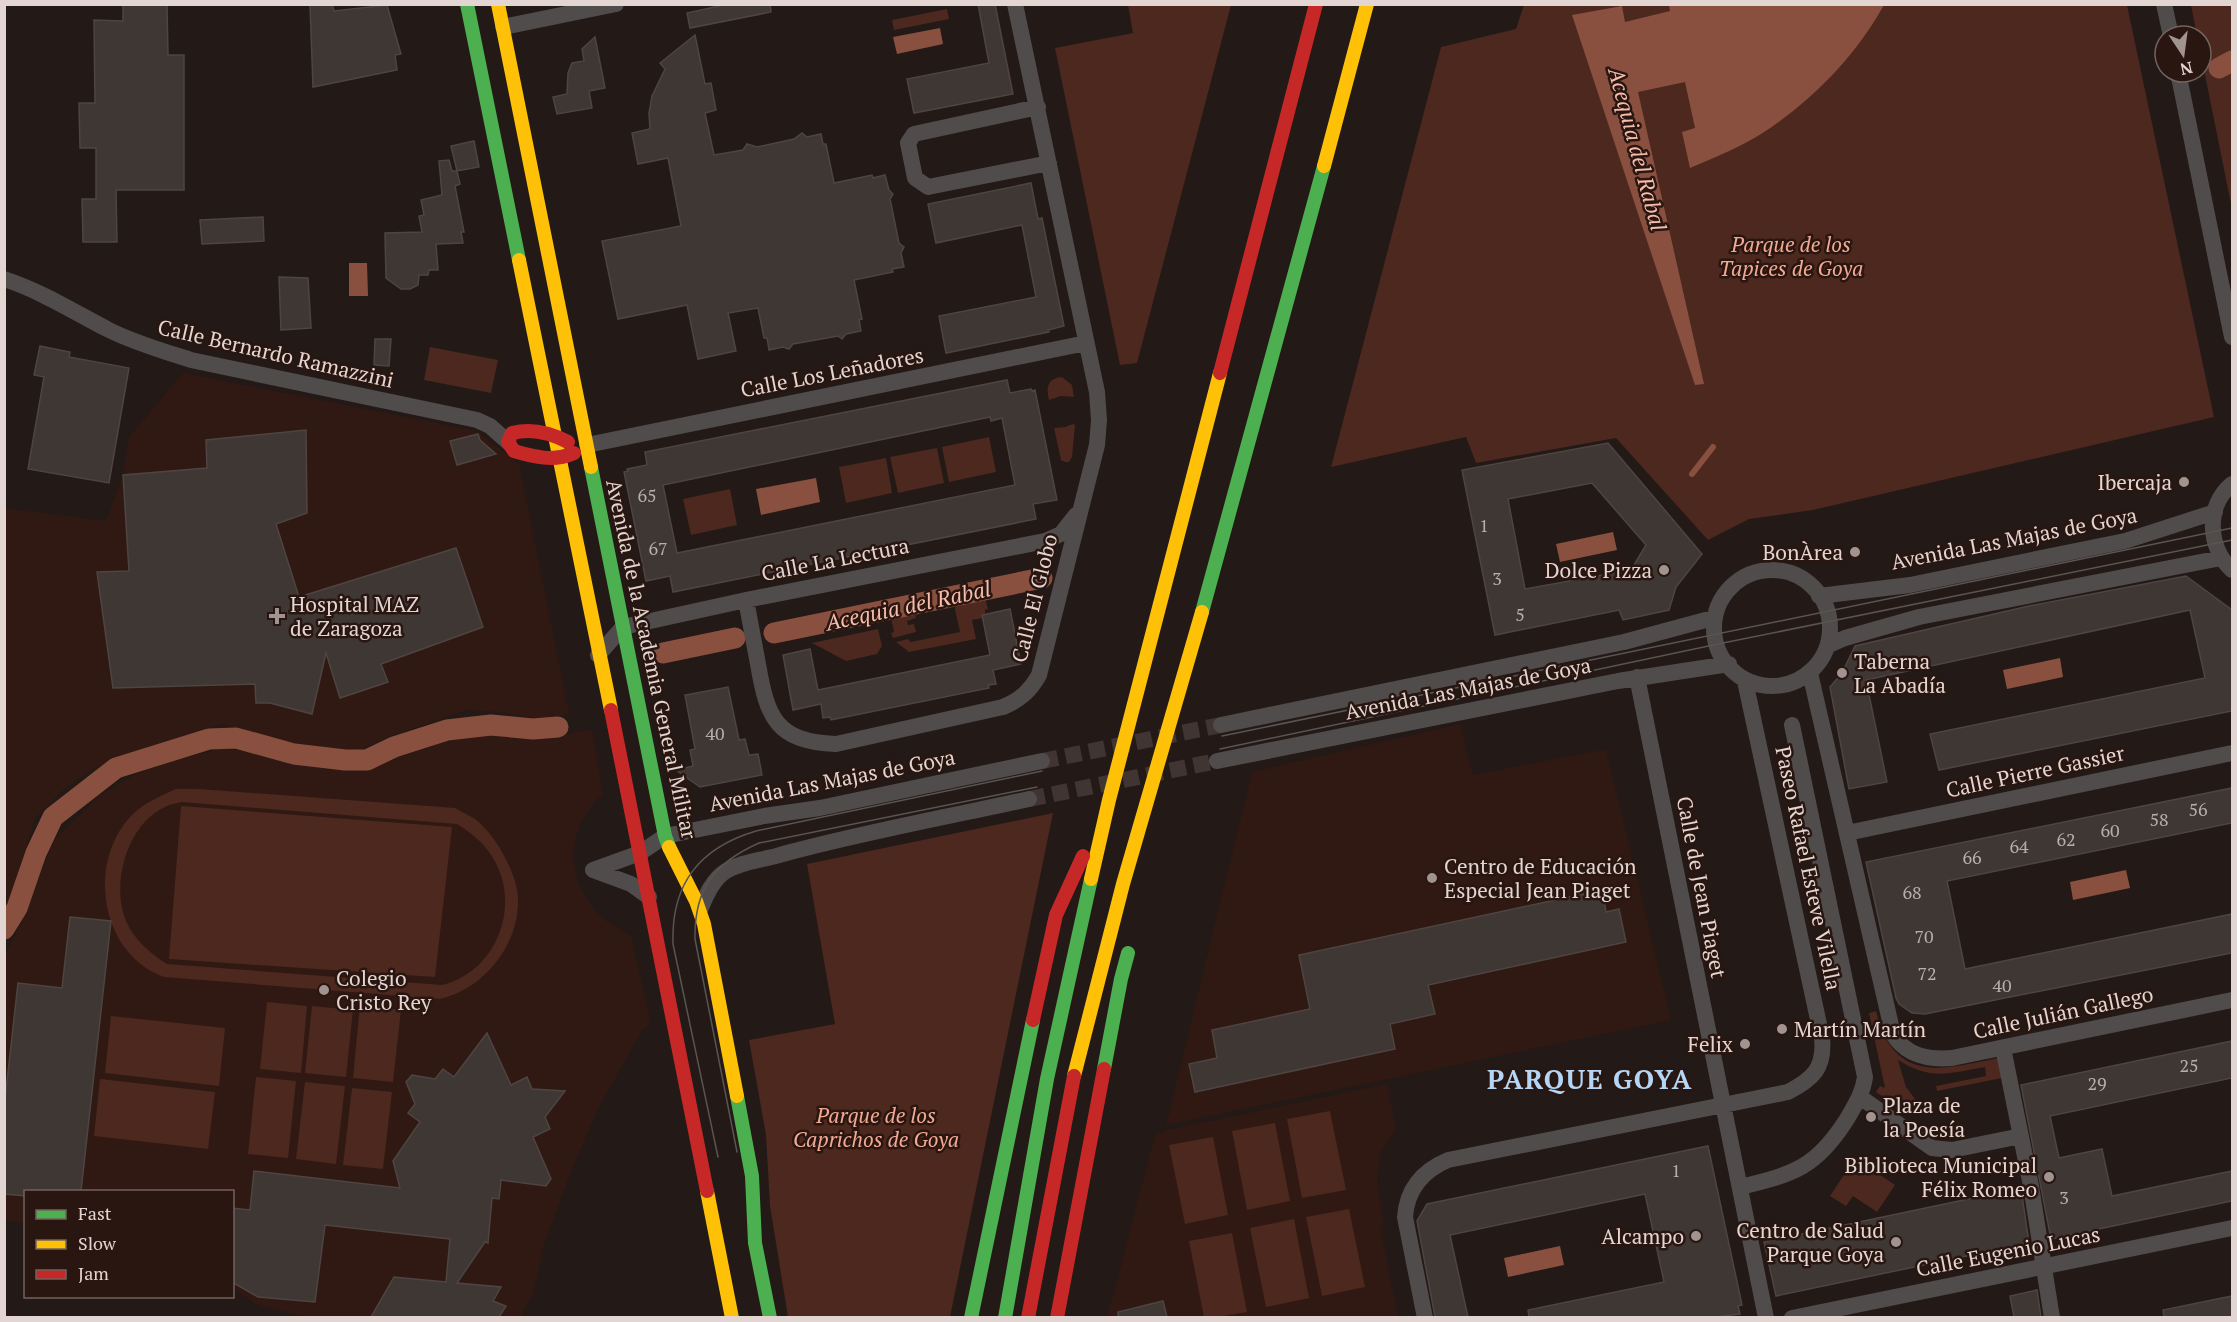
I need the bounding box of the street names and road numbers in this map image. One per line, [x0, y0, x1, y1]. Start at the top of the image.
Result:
street label: Calle Bernardo Ramazzini [155, 312, 397, 394]
street label: Calle Los Leñadores [738, 341, 926, 403]
street label: Avenida de la Academia General Militar [600, 477, 704, 841]
street label: Avenida Las Majas de Goya [1889, 500, 2140, 576]
street label: Calle La Lectura [759, 531, 912, 587]
street label: Calle El Globo [1005, 531, 1063, 665]
street label: Avenida Las Majas de Goya [1343, 650, 1594, 726]
street label: Calle Pierre Gassier [1943, 738, 2127, 804]
street label: Avenida Las Majas de Goya [707, 742, 958, 818]
street label: Paseo Rafael Esteve Vilella [1769, 743, 1849, 993]
street label: Calle de Jean Piaget [1671, 794, 1733, 980]
street label: Calle Julián Gallego [1970, 979, 2156, 1045]
street label: Calle Eugenio Lucas [1914, 1219, 2102, 1283]

